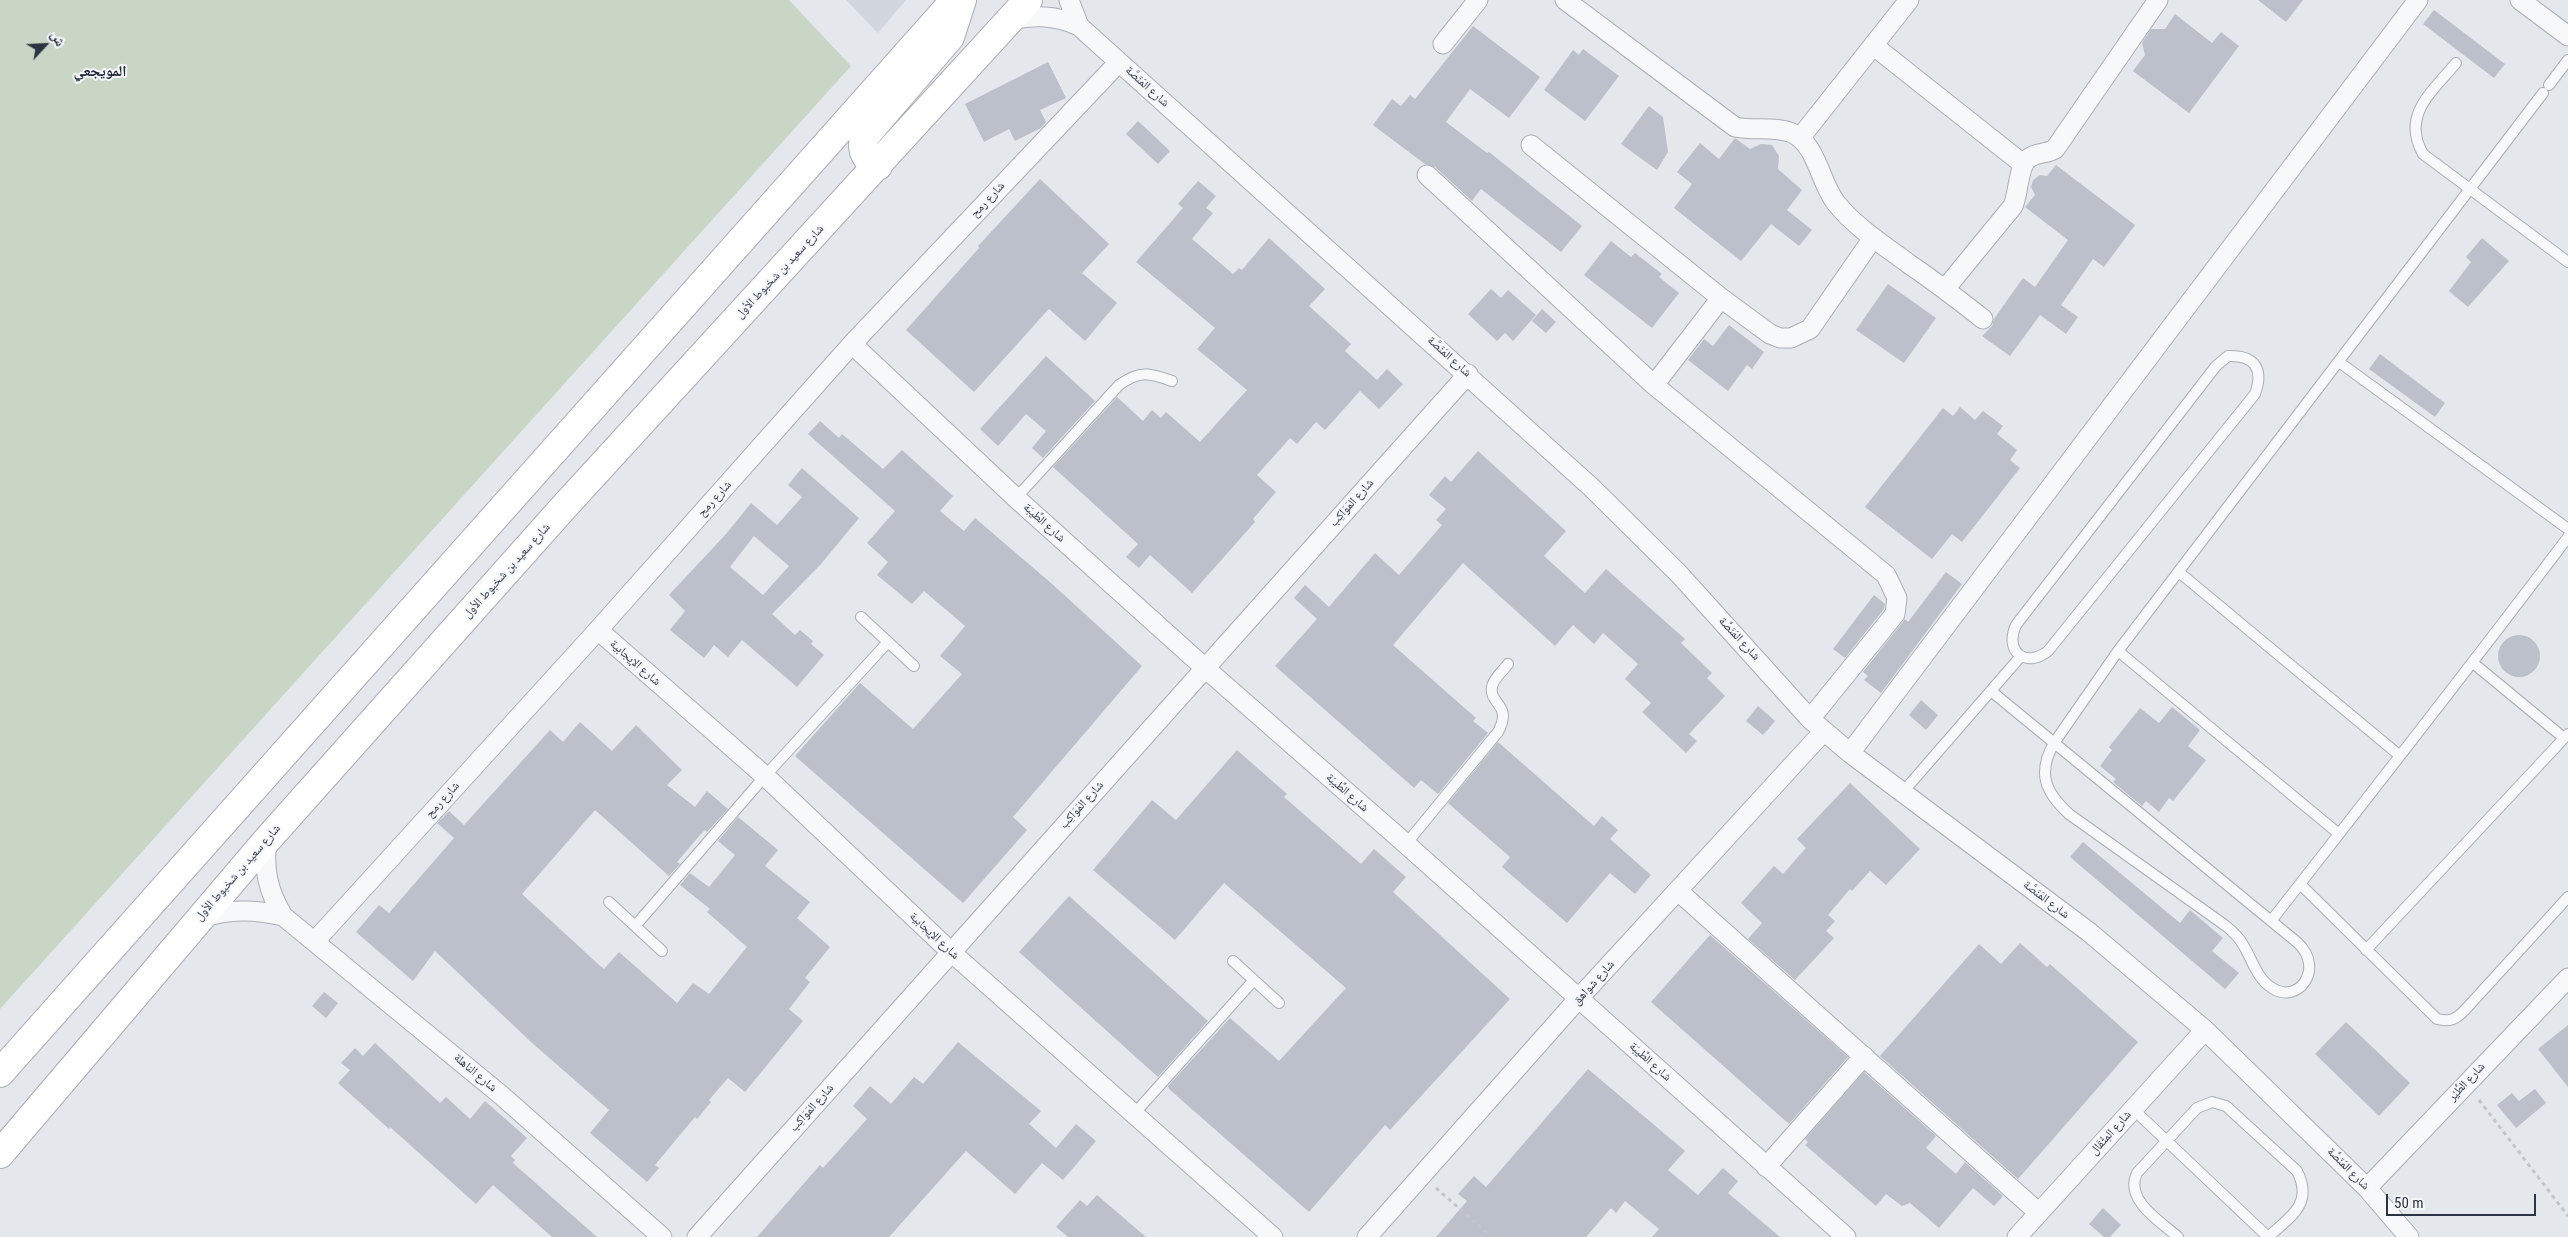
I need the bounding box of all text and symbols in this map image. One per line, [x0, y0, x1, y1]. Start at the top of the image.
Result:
north arrow [20, 20, 70, 70]
text: ش [48, 29, 69, 49]
district label: المويجعي [73, 63, 127, 81]
street label: شارع المَنَصَّة [1122, 64, 1172, 110]
street label: شارع رمح [968, 179, 1008, 221]
street label: شارع سعيد بن شخبوط الأول [733, 222, 827, 322]
street label: شارع المَنَصَّة [1424, 334, 1474, 380]
street label: شارع المَوَاكِب [1327, 476, 1377, 530]
street label: شارع رمح [695, 478, 735, 520]
street label: شارع الطِّيبَة [1020, 500, 1068, 546]
street label: شارع سعيد بن شخبوط الأول [460, 520, 554, 622]
street label: شارع المَنَصَّة [1715, 614, 1763, 664]
street label: شارع الإيجابية [607, 637, 663, 689]
street label: شارع الطِّيبَة [1323, 771, 1371, 815]
street label: شارع المَوَاكِب [1057, 778, 1107, 832]
street label: شارع رمح [423, 779, 463, 821]
street label: شارع سعيد بن شخبوط الأول [192, 822, 284, 924]
street label: شارع المَنَصَّة [2020, 878, 2072, 922]
street label: شارع الإيجابية [906, 909, 962, 963]
street label: شارع شواهق [1570, 957, 1618, 1009]
street label: شارع الطِّيبَة [1626, 1039, 1674, 1085]
street label: شارع الناهلة [450, 1051, 500, 1095]
street label: شارع الطَّيْر [2445, 1060, 2489, 1104]
street label: شارع المَوَاكِب [787, 1081, 837, 1135]
street label: شارع المِثْقَال [2087, 1108, 2135, 1158]
street label: شارع المَنَصَّة [2324, 1145, 2372, 1193]
scale bar [2388, 1184, 2538, 1216]
text: 50 m [2394, 1194, 2424, 1212]

